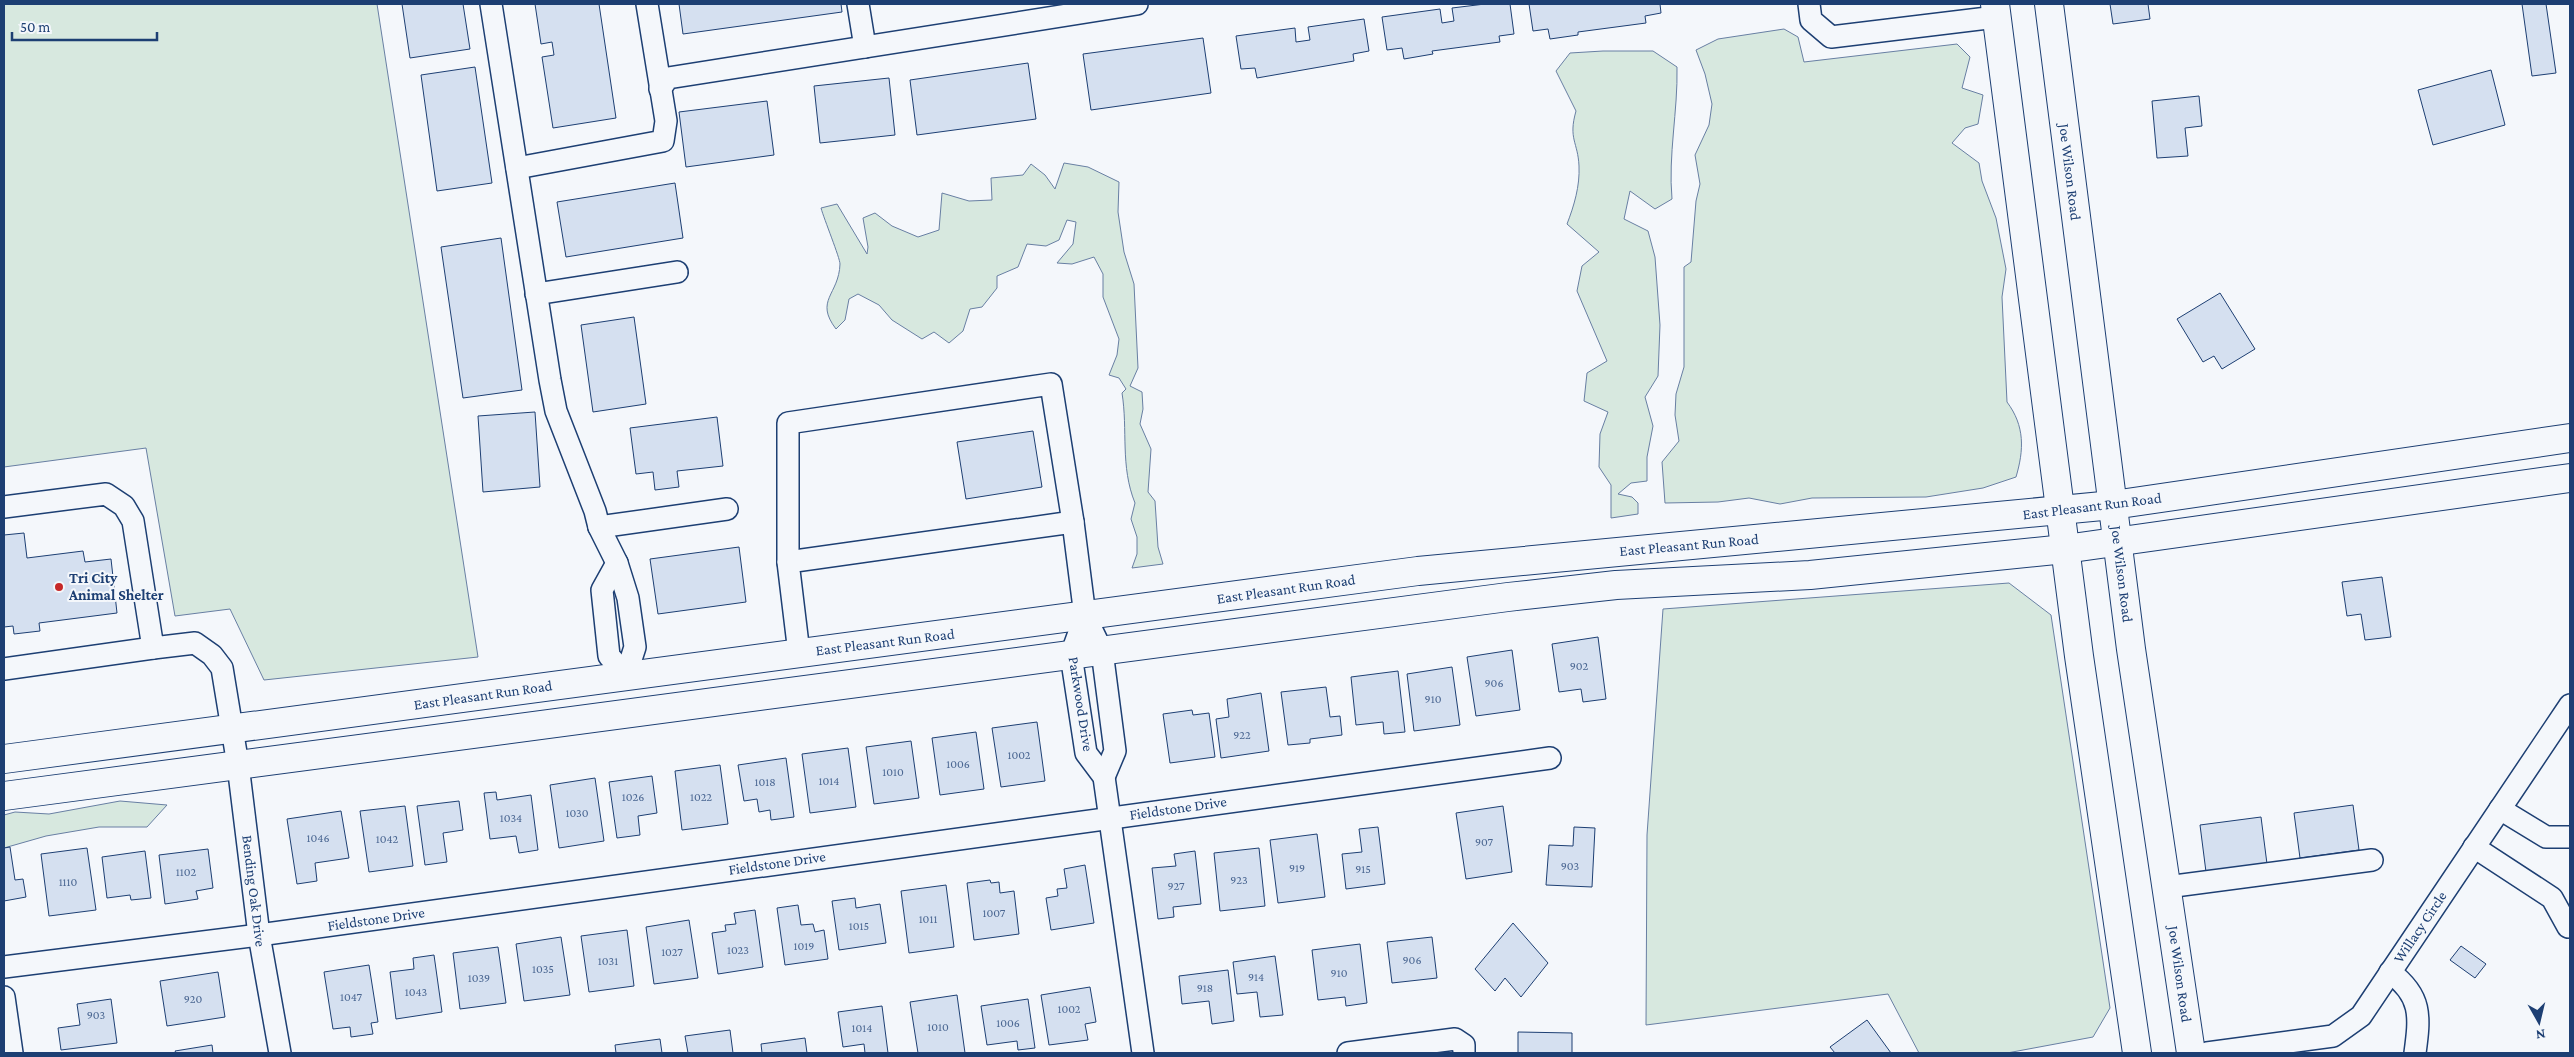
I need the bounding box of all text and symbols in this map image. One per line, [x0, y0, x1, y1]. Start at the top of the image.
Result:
scale bar [12, 10, 158, 42]
text: 50 m [20, 19, 50, 35]
street label: Joe Wilson Road [2055, 121, 2084, 221]
street label: East Pleasant Run Road [2022, 490, 2162, 522]
street label: Joe Wilson Road [2107, 523, 2136, 623]
street label: East Pleasant Run Road [1619, 531, 1759, 559]
place label: Tri City Animal Shelter [68, 570, 164, 603]
street label: East Pleasant Run Road [1216, 571, 1356, 607]
marker: Tri City Animal Shelter [53, 581, 65, 593]
street label: East Pleasant Run Road [815, 626, 955, 658]
street label: Parkwood Drive [1066, 656, 1096, 753]
house number: 902 [1570, 659, 1589, 673]
house number: 906 [1485, 676, 1503, 690]
street label: East Pleasant Run Road [413, 677, 553, 713]
house number: 910 [1425, 692, 1442, 706]
house number: 922 [1233, 728, 1251, 742]
house number: 1002 [1007, 748, 1031, 762]
house number: 1006 [946, 757, 970, 771]
house number: 1010 [882, 765, 904, 779]
house number: 1014 [819, 774, 839, 788]
house number: 1018 [754, 775, 776, 789]
house number: 1026 [622, 790, 644, 804]
house number: 1022 [690, 790, 712, 804]
street label: Fieldstone Drive [1128, 793, 1228, 823]
house number: 1030 [565, 806, 589, 820]
house number: 1034 [500, 811, 522, 825]
house number: 1046 [307, 831, 330, 845]
house number: 1042 [376, 832, 399, 846]
street label: Bending Oak Drive [238, 834, 269, 948]
house number: 907 [1475, 835, 1494, 849]
street label: Fieldstone Drive [727, 848, 827, 878]
house number: 903 [1561, 859, 1580, 873]
house number: 919 [1289, 861, 1305, 875]
house number: 915 [1355, 862, 1371, 876]
house number: 1102 [176, 865, 196, 879]
house number: 923 [1230, 873, 1248, 887]
house number: 1110 [59, 875, 78, 889]
house number: 927 [1168, 879, 1185, 893]
street label: Willacy Circle [2390, 888, 2451, 966]
street label: Fieldstone Drive [326, 904, 426, 934]
house number: 1007 [983, 906, 1006, 920]
house number: 1011 [919, 912, 937, 926]
house number: 1015 [849, 919, 869, 933]
street label: Joe Wilson Road [2164, 923, 2195, 1024]
house number: 1019 [794, 939, 814, 953]
house number: 1023 [727, 943, 749, 957]
house number: 1027 [661, 945, 683, 959]
house number: 906 [1403, 953, 1421, 967]
house number: 1031 [598, 954, 618, 968]
house number: 1035 [532, 962, 554, 976]
house number: 910 [1331, 966, 1348, 980]
house number: 914 [1248, 970, 1264, 984]
house number: 1039 [468, 971, 490, 985]
house number: 918 [1197, 981, 1213, 995]
house number: 1043 [405, 985, 428, 999]
house number: 1047 [340, 990, 363, 1004]
house number: 920 [184, 992, 202, 1006]
north arrow [2514, 997, 2564, 1047]
house number: 1002 [1057, 1002, 1081, 1016]
house number: 903 [87, 1008, 106, 1022]
house number: 1006 [996, 1016, 1020, 1030]
house number: 1010 [927, 1020, 949, 1034]
house number: 1014 [852, 1021, 872, 1035]
text: N [2535, 1026, 2547, 1044]

